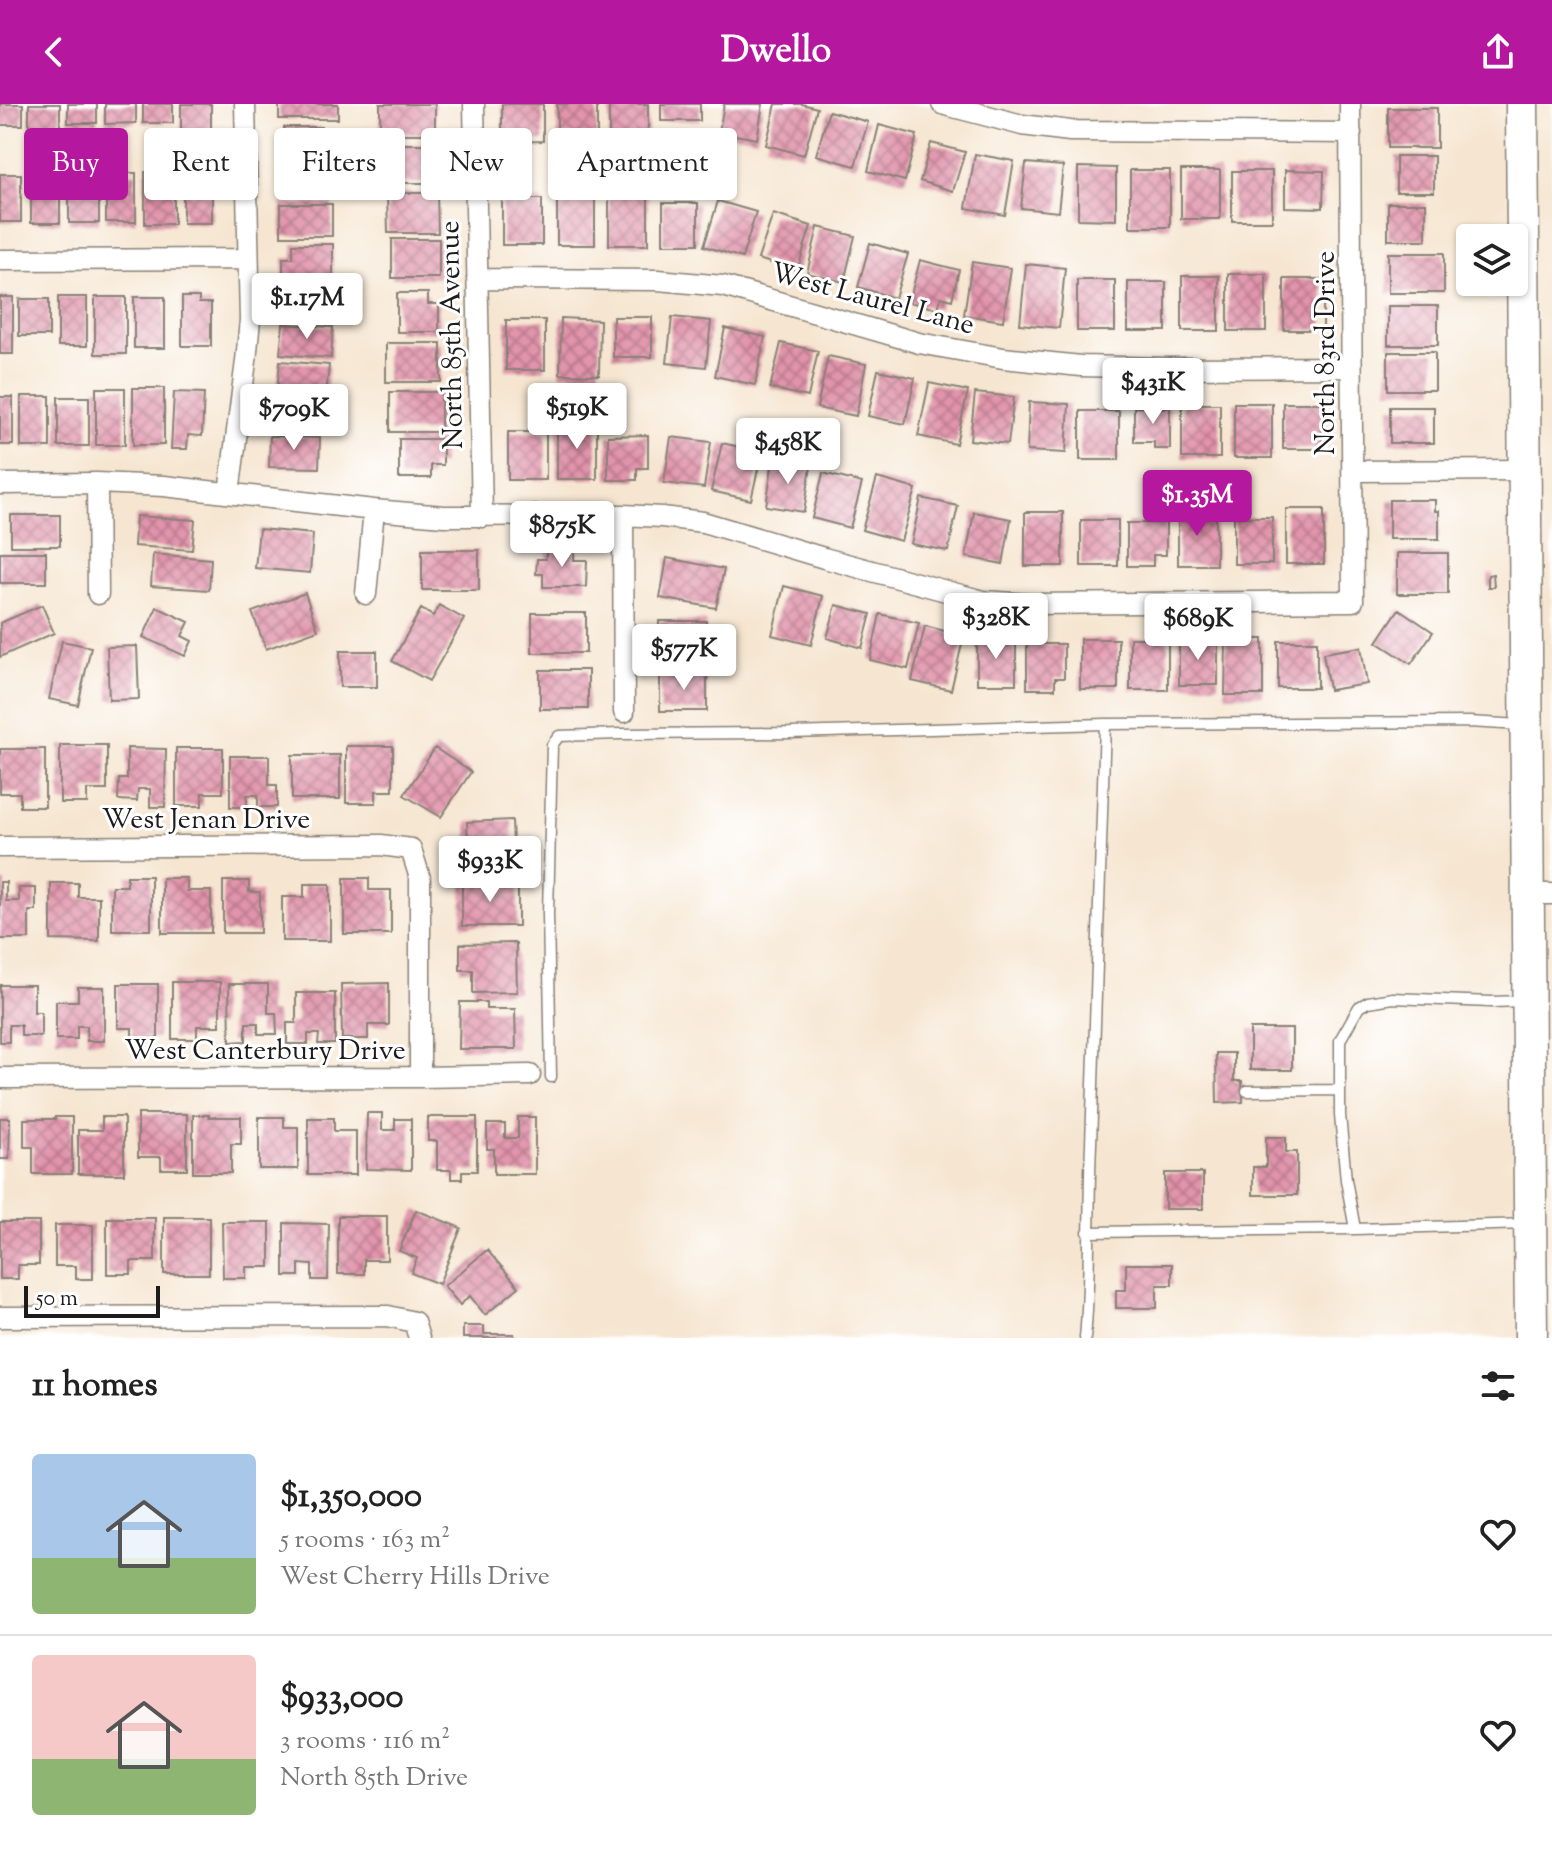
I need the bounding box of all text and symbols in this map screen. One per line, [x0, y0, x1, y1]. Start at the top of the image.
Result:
text: Dwello [721, 26, 831, 78]
icon: back [32, 30, 76, 74]
icon: share [1476, 30, 1520, 74]
chip: Buy [24, 128, 128, 200]
chip: Rent [144, 128, 258, 200]
chip: Filters [274, 128, 405, 200]
chip: New [421, 128, 532, 200]
chip: Apartment [548, 128, 737, 200]
street label: North 85th Avenue [431, 220, 475, 450]
map controls [1456, 224, 1528, 296]
button: layers [1456, 224, 1528, 296]
street label: North 83rd Drive [1307, 251, 1347, 455]
street label: West Laurel Lane [766, 253, 979, 346]
pin: $1.17M [242, 273, 372, 341]
text: $1.17M [270, 280, 344, 317]
pin: $431K [1097, 358, 1209, 426]
text: $431K [1120, 365, 1186, 402]
pin: $519K [521, 383, 633, 451]
pin: $709K [238, 384, 350, 452]
text: $519K [546, 390, 608, 427]
text: $709K [258, 391, 330, 428]
pin: $458K [732, 418, 844, 486]
text: $458K [754, 425, 822, 462]
pin: $1.35M [1132, 470, 1262, 538]
text: $1.35M [1161, 477, 1233, 514]
pin: $875K [506, 501, 618, 569]
text: $875K [528, 508, 596, 545]
pin: $328K [940, 593, 1052, 661]
pin: $689K [1142, 594, 1254, 662]
text: $328K [962, 600, 1030, 637]
text: $689K [1162, 601, 1234, 638]
pin: $577K [628, 624, 740, 692]
text: $577K [650, 631, 718, 668]
street label: West Jenan Drive [102, 801, 310, 841]
pin: $933K [434, 836, 546, 904]
text: $933K [457, 843, 523, 880]
street label: West Canterbury Drive [124, 1032, 406, 1072]
scale bar [24, 1282, 160, 1318]
text: 50 m [36, 1284, 78, 1316]
text: 11 homes [32, 1362, 158, 1411]
icon: filters [1476, 1364, 1520, 1408]
text: $1,350,000 [280, 1473, 422, 1522]
icon: home [96, 1486, 192, 1582]
icon: heart [1476, 1512, 1520, 1556]
text: 5 rooms · 163 m² [280, 1522, 450, 1559]
text: West Cherry Hills Drive [280, 1559, 550, 1596]
text: $933,000 [280, 1674, 404, 1723]
icon: home [96, 1687, 192, 1783]
icon: heart [1476, 1713, 1520, 1757]
text: 3 rooms · 116 m² [280, 1723, 450, 1760]
text: North 85th Drive [280, 1760, 468, 1797]

